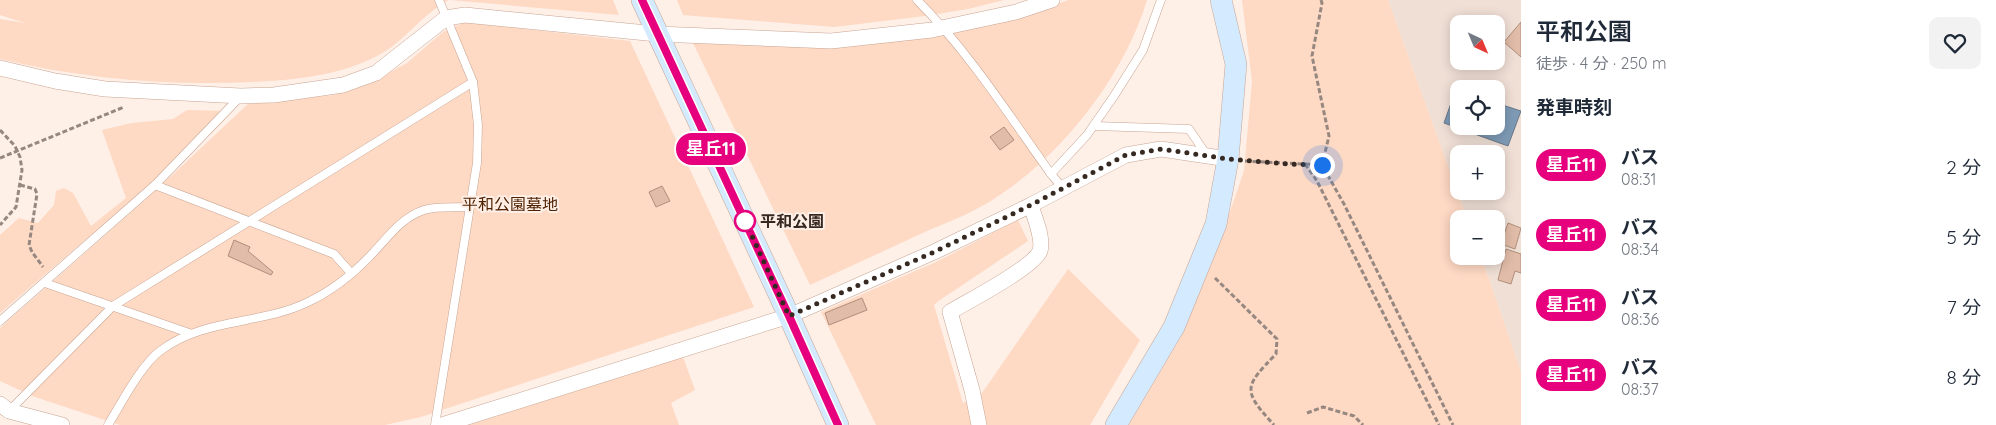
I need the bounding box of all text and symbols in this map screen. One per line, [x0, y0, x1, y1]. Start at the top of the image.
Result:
north arrow [1450, 15, 1505, 70]
map controls [1450, 15, 1505, 265]
text: 平和公園 [1536, 16, 1632, 46]
button: heart [1929, 17, 1981, 69]
text: 徒歩 · 4 分 · 250 m [1536, 53, 1667, 73]
button: locate [1450, 80, 1505, 135]
text: 発車時刻 [1536, 95, 1612, 119]
line badge: 星丘11 [676, 133, 746, 165]
text: 星丘11 [686, 137, 736, 160]
button: + [1450, 145, 1505, 200]
text: バス [1621, 145, 1659, 169]
your location [1310, 153, 1335, 178]
text: 星丘11 [1546, 153, 1596, 176]
text: 2 分 [1946, 155, 1981, 179]
text: 08:31 [1621, 169, 1656, 189]
park label: 平和公園墓地 [462, 194, 558, 214]
marker: 平和公園 [734, 210, 756, 232]
button: − [1450, 210, 1505, 265]
place label: 平和公園 [760, 211, 824, 231]
text: バス [1621, 215, 1659, 239]
text: 星丘11 [1546, 223, 1596, 246]
text: 5 分 [1946, 225, 1981, 249]
text: 08:34 [1621, 239, 1659, 259]
text: バス [1621, 285, 1659, 309]
text: 星丘11 [1546, 293, 1596, 316]
text: 7 分 [1947, 295, 1981, 319]
text: 08:36 [1621, 309, 1659, 329]
text: バス [1621, 355, 1659, 379]
text: 星丘11 [1546, 363, 1596, 386]
text: 8 分 [1947, 365, 1981, 389]
text: 08:37 [1621, 379, 1659, 399]

